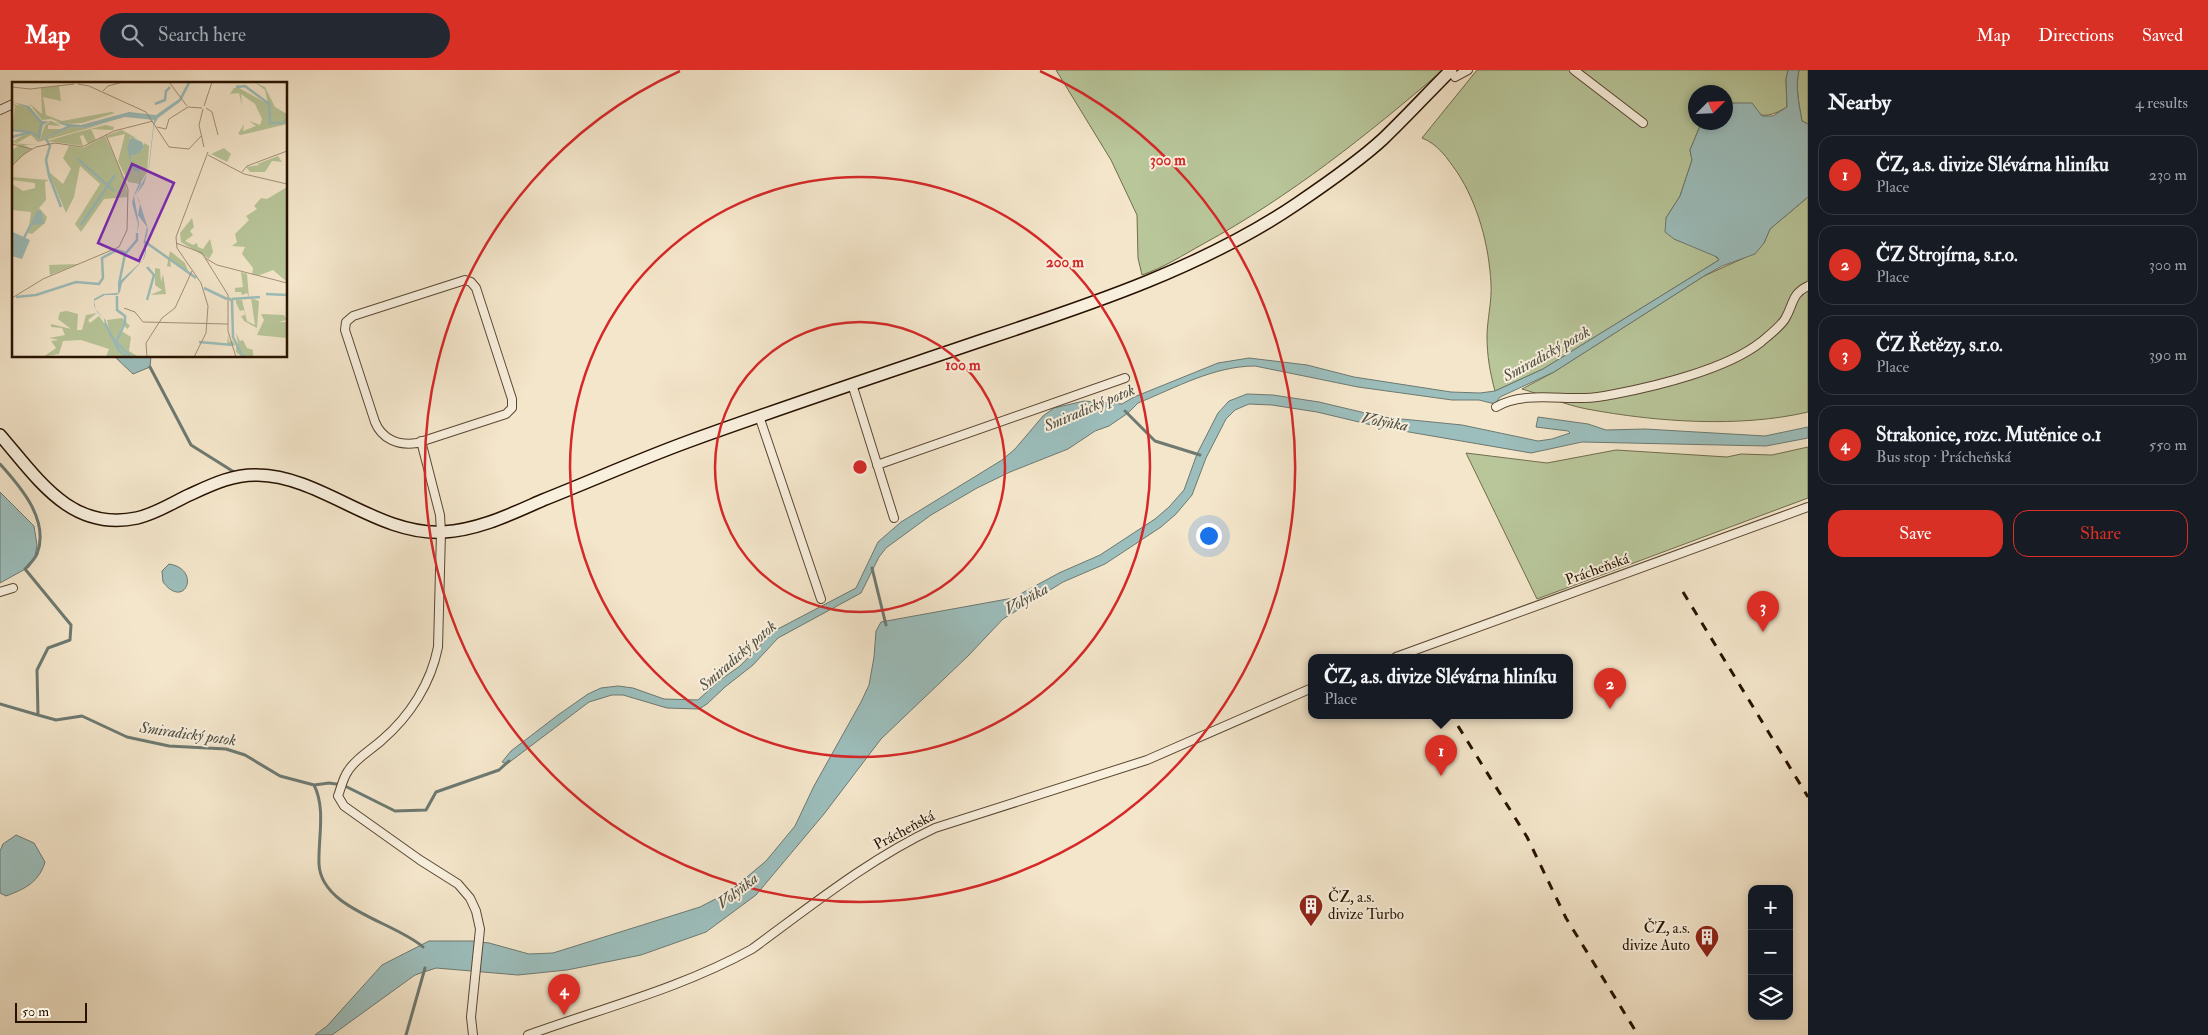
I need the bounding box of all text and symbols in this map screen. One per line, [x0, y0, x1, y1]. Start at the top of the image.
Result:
search box [100, 13, 450, 58]
text: Map [25, 20, 70, 51]
icon: search [118, 21, 146, 49]
text: Search here [158, 23, 246, 47]
text: Map [1977, 24, 2010, 47]
text: Directions [2038, 24, 2114, 47]
text: Saved [2142, 24, 2183, 47]
inset map [12, 82, 288, 358]
north arrow [1688, 85, 1733, 130]
text: Nearby [1828, 89, 1891, 116]
text: 4 results [2135, 93, 2188, 113]
text: 300 m [1150, 151, 1186, 170]
text: ČZ, a.s. divize Slévárna hliníku [1876, 153, 2109, 177]
text: 1 [1842, 165, 1848, 185]
text: 230 m [2149, 165, 2187, 185]
text: Place [1876, 177, 1909, 197]
text: ČZ Strojírna, s.r.o. [1876, 243, 2018, 267]
text: 200 m [1046, 253, 1084, 272]
text: 2 [1841, 255, 1849, 275]
text: 300 m [2149, 255, 2187, 275]
text: Place [1876, 267, 1909, 287]
water label: Smiradický potok [1498, 321, 1594, 387]
text: ČZ Řetězy, s.r.o. [1876, 333, 2003, 357]
text: 3 [1842, 345, 1848, 365]
text: 390 m [2149, 345, 2187, 365]
text: 100 m [945, 356, 981, 375]
text: Place [1876, 357, 1909, 377]
water label: Smiradický potok [1040, 380, 1138, 436]
water label: Volyňka [1360, 408, 1410, 436]
text: Strakonice, rozc. Mutěnice 0.1 [1876, 423, 2102, 447]
text: 4 [1841, 435, 1849, 455]
text: 550 m [2149, 435, 2187, 455]
text: Bus stop · Prácheňská [1876, 447, 2011, 467]
centre of rings [851, 458, 869, 476]
button: Save [1828, 510, 2003, 557]
button: Share [2013, 510, 2188, 557]
your location [1196, 523, 1222, 549]
street label: Prácheňská [1563, 549, 1633, 590]
water label: Volyňka [1001, 579, 1052, 619]
pin: 3 [1747, 591, 1779, 632]
water label: Smiradický potok [694, 616, 781, 696]
popup [1308, 654, 1573, 719]
text: ČZ, a.s. divize Slévárna hliníku [1324, 665, 1557, 689]
pin: 2 [1594, 668, 1626, 709]
text: Place [1324, 689, 1357, 709]
water label: Smiradický potok [137, 717, 238, 751]
pin: 1 [1425, 735, 1457, 776]
street label: Prácheňská [870, 806, 939, 854]
water label: Volyňka [713, 868, 762, 913]
map controls [1748, 885, 1793, 1020]
button: + [1748, 885, 1793, 930]
place label: ČZ, a.s. divize Turbo [1328, 886, 1404, 924]
building icon: ČZ, a.s. divize Turbo [1298, 893, 1324, 927]
place label: ČZ, a.s. divize Auto [1622, 917, 1690, 955]
building icon: ČZ, a.s. divize Auto [1694, 924, 1720, 958]
button: − [1748, 930, 1793, 975]
pin: 4 [548, 974, 580, 1015]
button: layers [1748, 975, 1793, 1020]
scale bar [15, 1000, 88, 1023]
text: 50 m [22, 1003, 49, 1020]

